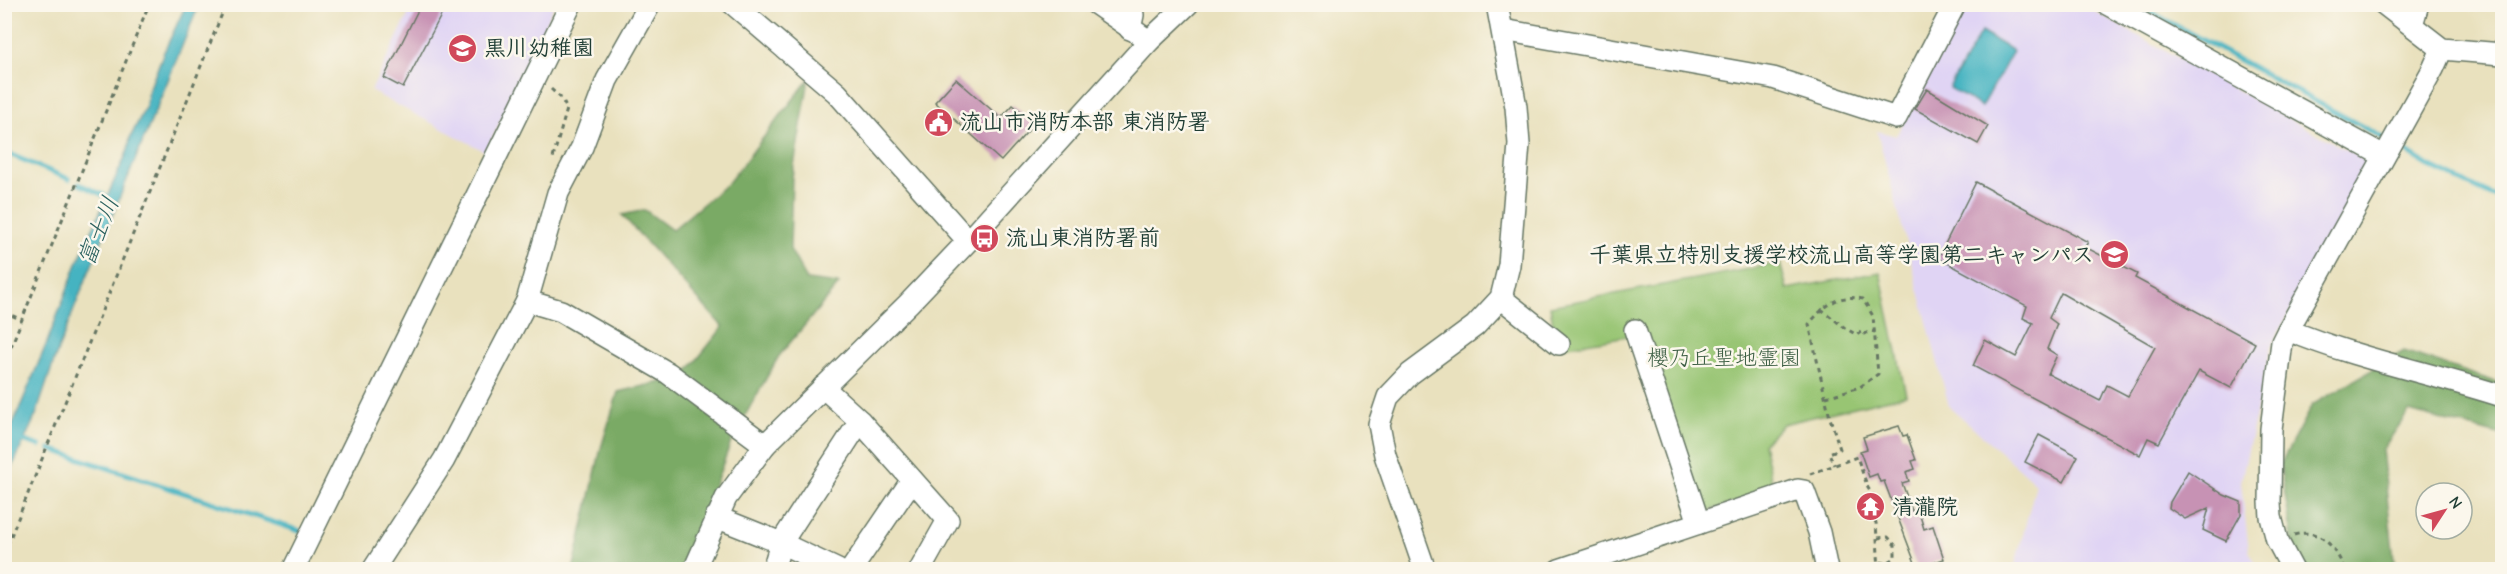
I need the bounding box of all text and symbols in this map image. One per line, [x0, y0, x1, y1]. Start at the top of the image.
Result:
school or university icon: 黒川幼稚園 [447, 32, 479, 64]
place label: 黒川幼稚園 [484, 35, 594, 61]
public building icon: 流山市消防本部 東消防署 [923, 106, 955, 138]
place label: 流山市消防本部 東消防署 [960, 109, 1210, 135]
water label: 富士川 [72, 192, 124, 270]
bus stop icon: 流山東消防署前 [969, 222, 1001, 254]
place label: 流山東消防署前 [1006, 225, 1160, 251]
school or university icon: 千葉県立特別支援学校流山高等学園第二キャンパス [2099, 239, 2131, 271]
place label: 千葉県立特別支援学校流山高等学園第二キャンパス [1589, 242, 2094, 268]
park label: 櫻乃丘聖地霊園 [1647, 345, 1801, 371]
north arrow [2414, 481, 2474, 541]
temple icon: 清瀧院 [1855, 491, 1887, 523]
text: N [2445, 493, 2466, 512]
place label: 清瀧院 [1892, 494, 1958, 520]

